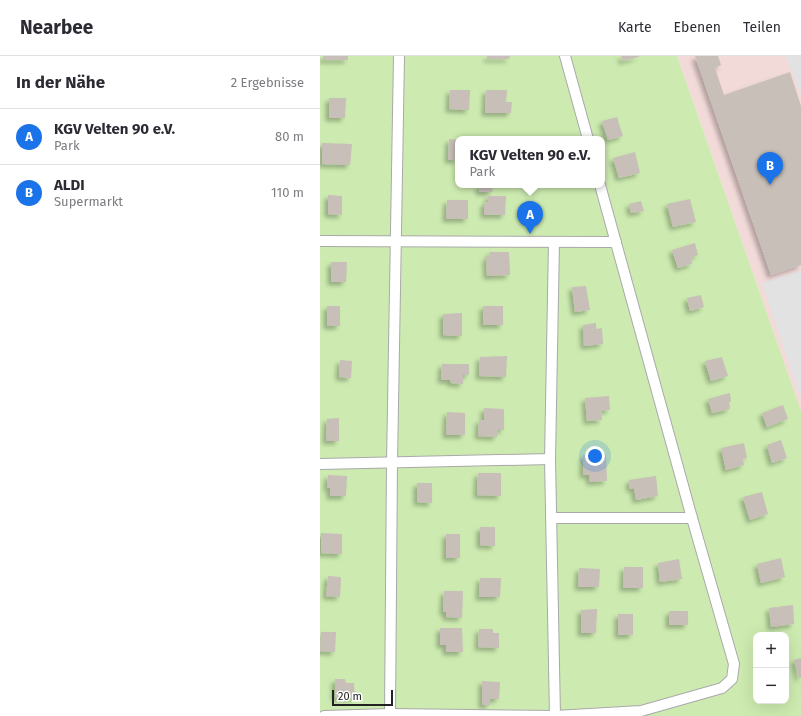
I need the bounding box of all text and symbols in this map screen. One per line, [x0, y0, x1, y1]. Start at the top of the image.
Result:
text: Nearbee [20, 16, 93, 39]
text: Karte [618, 19, 652, 36]
text: Ebenen [674, 19, 721, 36]
text: Teilen [743, 19, 781, 36]
text: In der Nähe [16, 72, 105, 93]
text: 2 Ergebnisse [231, 75, 304, 90]
text: KGV Velten 90 e.V. [54, 120, 175, 138]
text: A [25, 129, 33, 144]
text: 80 m [275, 129, 304, 144]
popup [455, 136, 605, 188]
text: Park [54, 138, 80, 153]
text: KGV Velten 90 e.V. [469, 146, 591, 164]
pin: B [757, 152, 783, 185]
text: Park [469, 164, 495, 179]
text: ALDI [54, 176, 85, 194]
text: B [25, 185, 33, 200]
text: 110 m [271, 185, 304, 200]
text: Supermarkt [54, 194, 123, 209]
pin: A [517, 201, 543, 234]
your location [585, 446, 605, 466]
map controls [753, 632, 789, 704]
button: + [753, 632, 789, 668]
button: − [753, 668, 789, 704]
scale bar [332, 688, 393, 707]
text: 20 m [338, 690, 362, 703]

